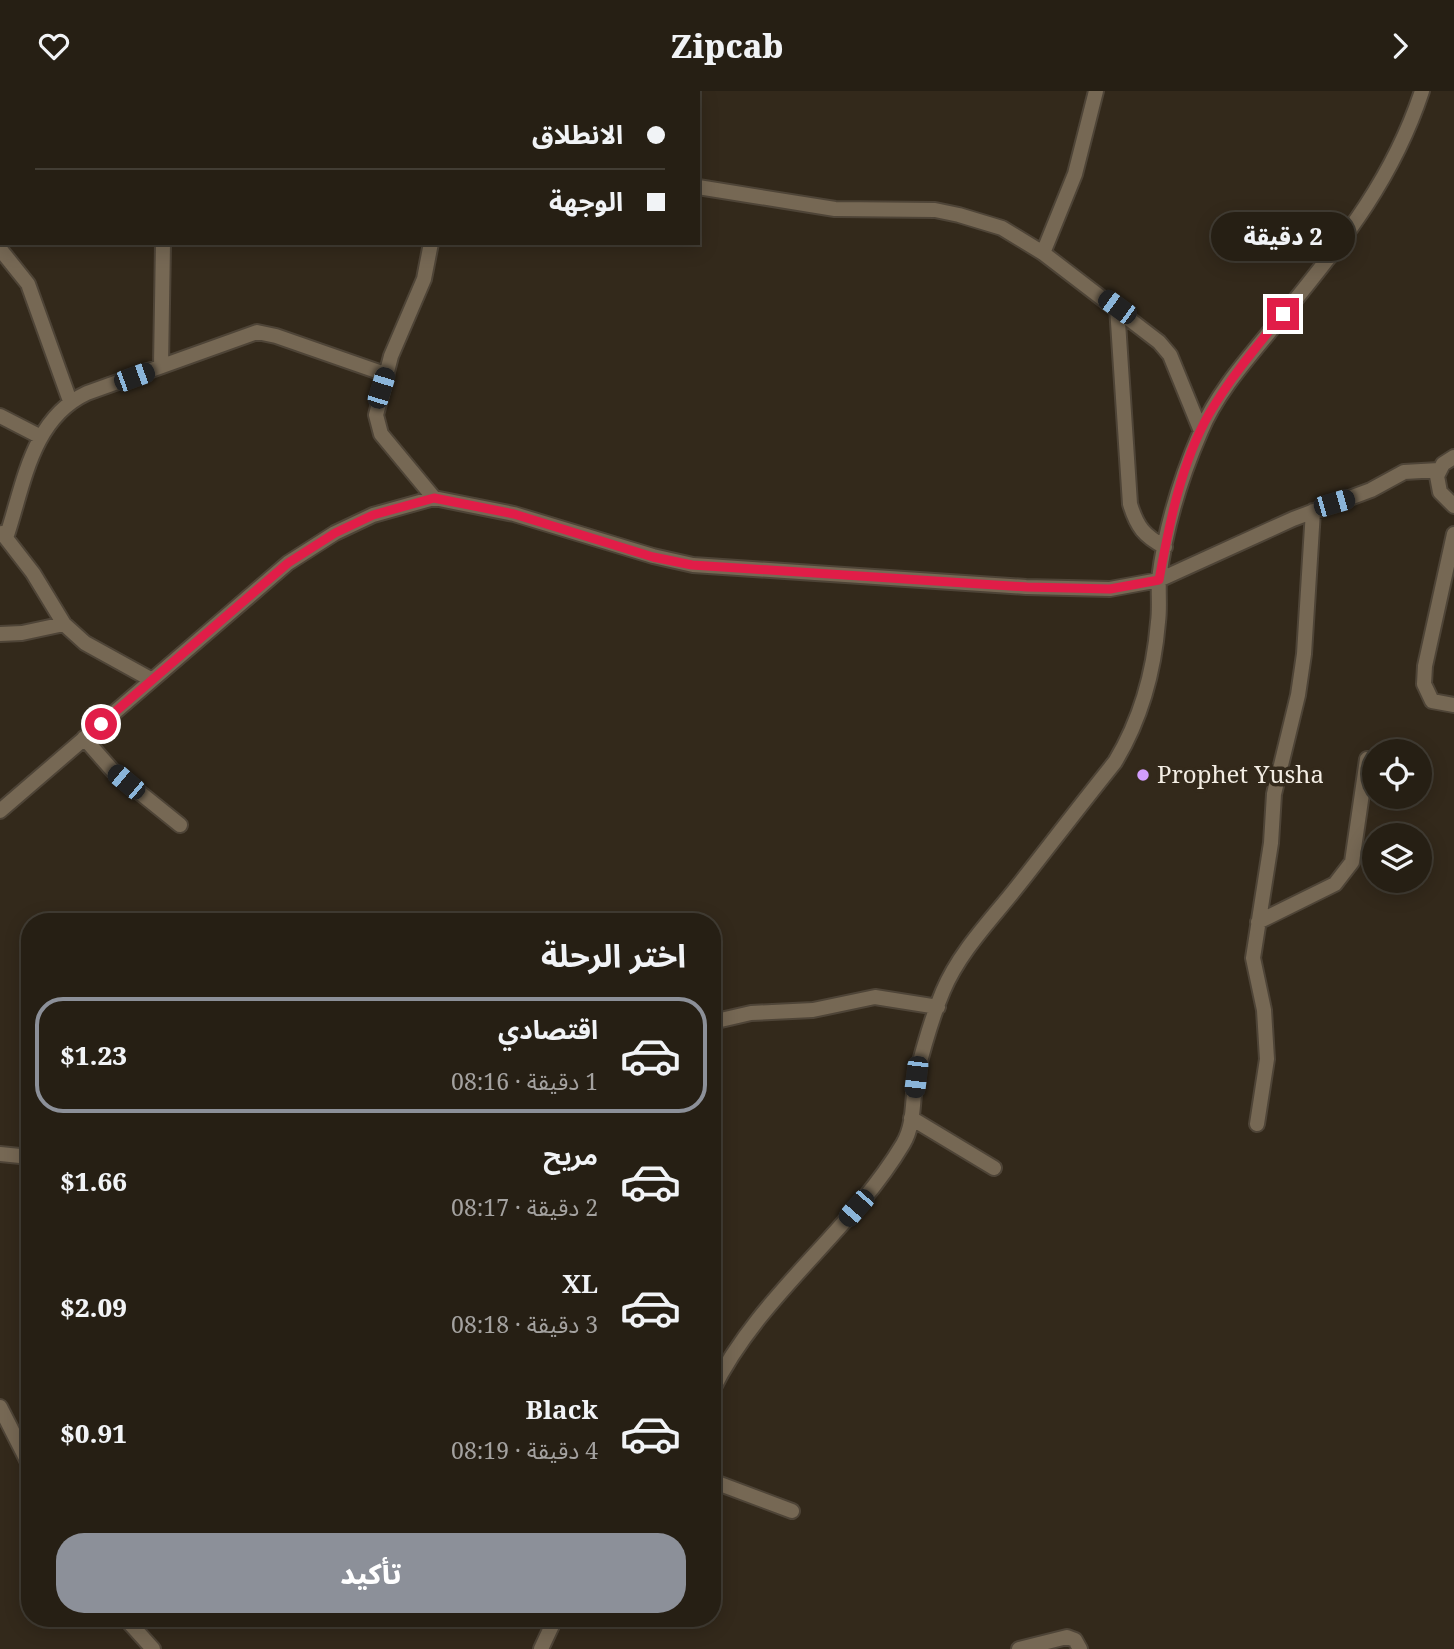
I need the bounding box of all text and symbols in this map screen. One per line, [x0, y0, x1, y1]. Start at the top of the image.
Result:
text: Zipcab [670, 24, 784, 67]
icon: heart [35, 27, 73, 65]
icon: forward [1381, 27, 1419, 65]
text: الانطلاق [532, 116, 623, 152]
text: الوجهة [549, 183, 623, 219]
callout: 2 دقيقة [1211, 213, 1355, 261]
text: 2 دقيقة [1243, 220, 1323, 252]
car [1094, 286, 1141, 328]
route end [1267, 298, 1299, 330]
car [111, 360, 158, 394]
car [365, 365, 398, 411]
car [1311, 487, 1358, 519]
route start [85, 708, 117, 740]
map controls [1362, 739, 1432, 893]
button: locate [1362, 739, 1432, 809]
place label: Prophet Yusha [1157, 757, 1324, 790]
car [104, 760, 149, 804]
marker: Prophet Yusha [1135, 767, 1151, 783]
button: layers [1362, 823, 1432, 893]
text: اختر الرحلة [541, 933, 686, 976]
text: اقتصادي [498, 1011, 598, 1047]
icon: car [619, 1024, 682, 1087]
text: $1.23 [60, 1037, 127, 1073]
car [904, 1055, 929, 1099]
text: 1 دقيقة · 08:16 [451, 1065, 598, 1097]
text: مريح [543, 1137, 598, 1173]
icon: car [619, 1150, 682, 1213]
text: $1.66 [60, 1163, 127, 1199]
car [835, 1185, 878, 1231]
text: 2 دقيقة · 08:17 [451, 1191, 598, 1223]
text: XL [562, 1265, 598, 1301]
icon: car [619, 1276, 682, 1339]
text: $2.09 [60, 1289, 127, 1325]
text: 3 دقيقة · 08:18 [451, 1308, 598, 1340]
text: Black [526, 1391, 598, 1427]
icon: car [619, 1402, 682, 1465]
text: $0.91 [60, 1415, 127, 1451]
text: 4 دقيقة · 08:19 [451, 1434, 598, 1466]
button: تأكيد [56, 1533, 686, 1613]

